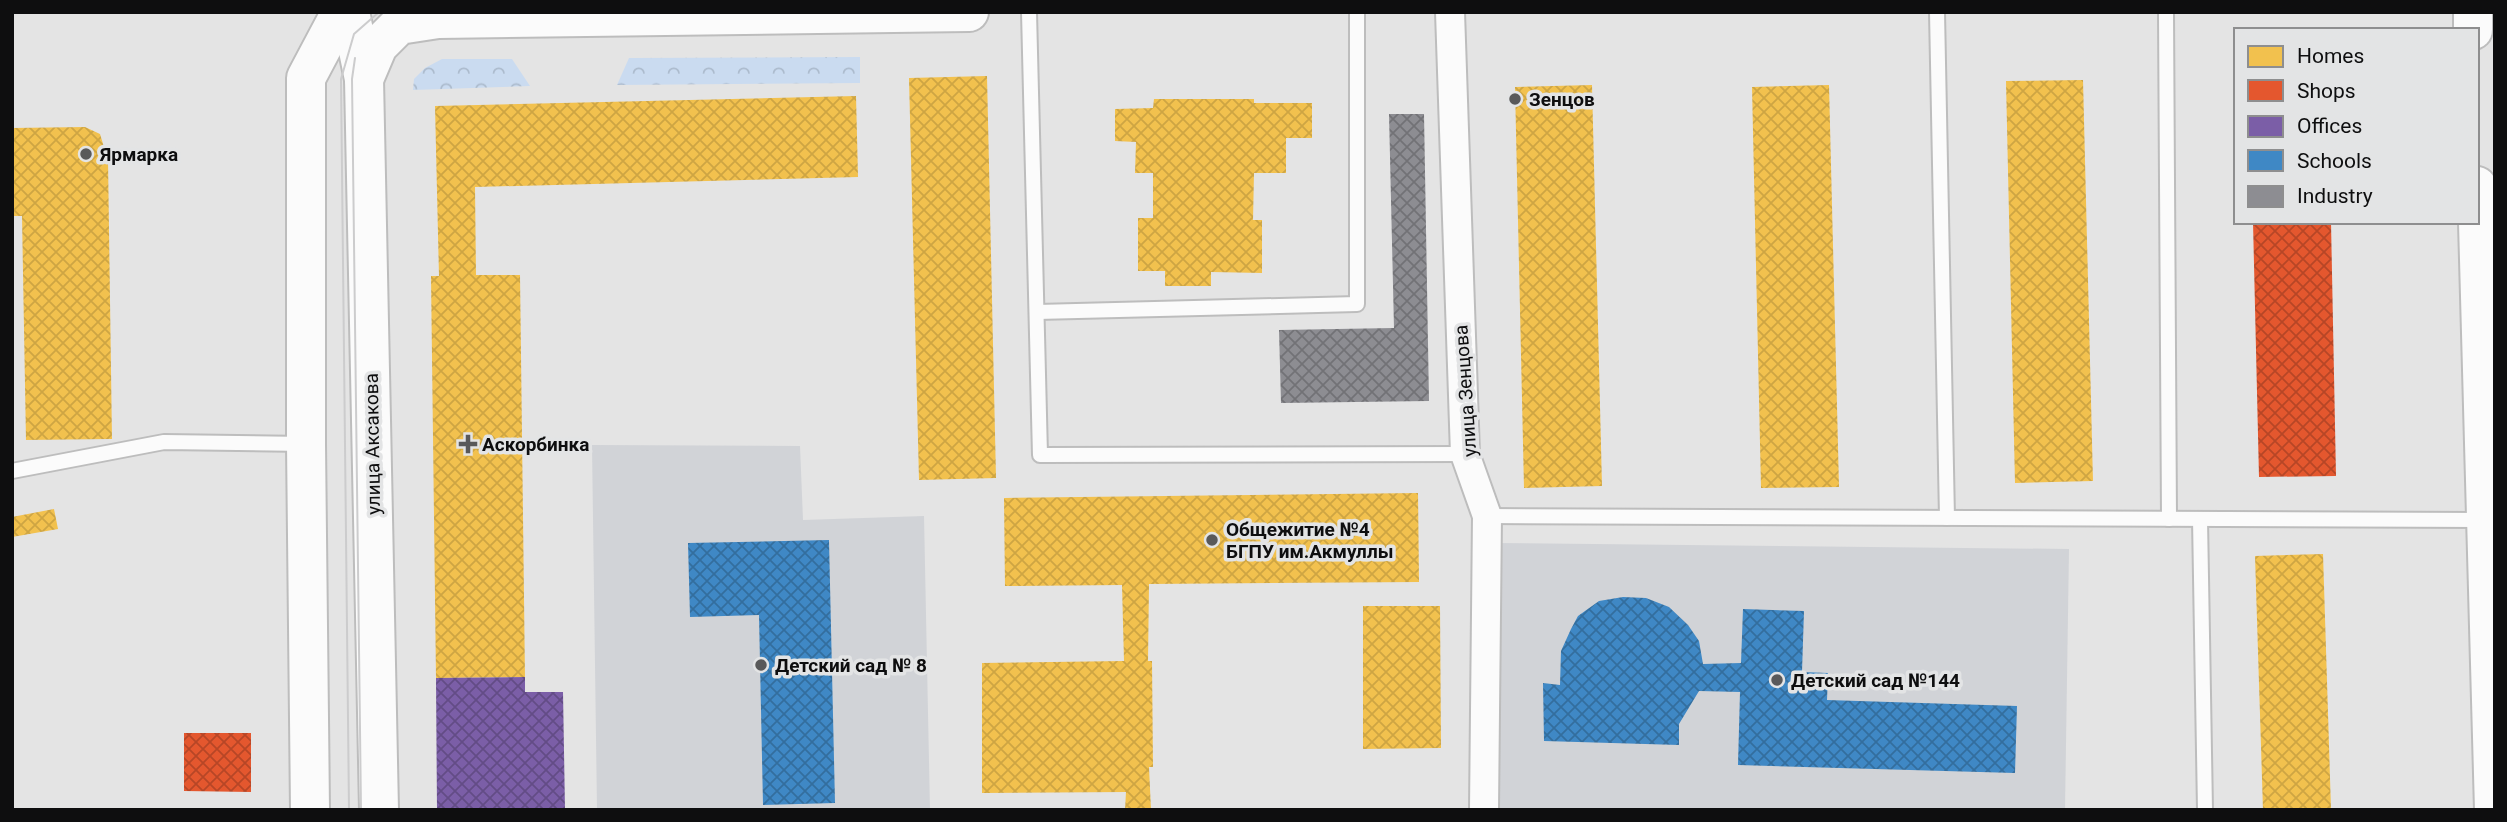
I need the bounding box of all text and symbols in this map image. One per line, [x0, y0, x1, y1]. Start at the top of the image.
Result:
legend [2234, 28, 2479, 224]
text: Homes [2297, 44, 2364, 68]
text: Shops [2297, 79, 2356, 103]
place label: Зенцов [1529, 88, 1595, 111]
marker: Зенцов [1507, 91, 1523, 107]
text: Offices [2297, 114, 2362, 138]
place label: Ярмарка [99, 143, 178, 166]
marker: Ярмарка [78, 146, 94, 162]
text: Schools [2297, 149, 2372, 173]
text: Industry [2297, 184, 2373, 208]
street label: улица Зенцова [1449, 324, 1482, 458]
street label: улица Аксакова [360, 373, 385, 515]
place label: Аскорбинка [482, 433, 589, 456]
marker: Аскорбинка [460, 436, 476, 452]
place label: Общежитие №4 БГПУ им.Акмуллы [1226, 518, 1393, 563]
marker: Общежитие №4 БГПУ им.Акмуллы [1204, 532, 1220, 548]
place label: Детский сад № 8 [775, 654, 927, 677]
marker: Детский сад № 8 [753, 657, 769, 673]
place label: Детский сад №144 [1791, 669, 1960, 692]
marker: Детский сад №144 [1769, 672, 1785, 688]

